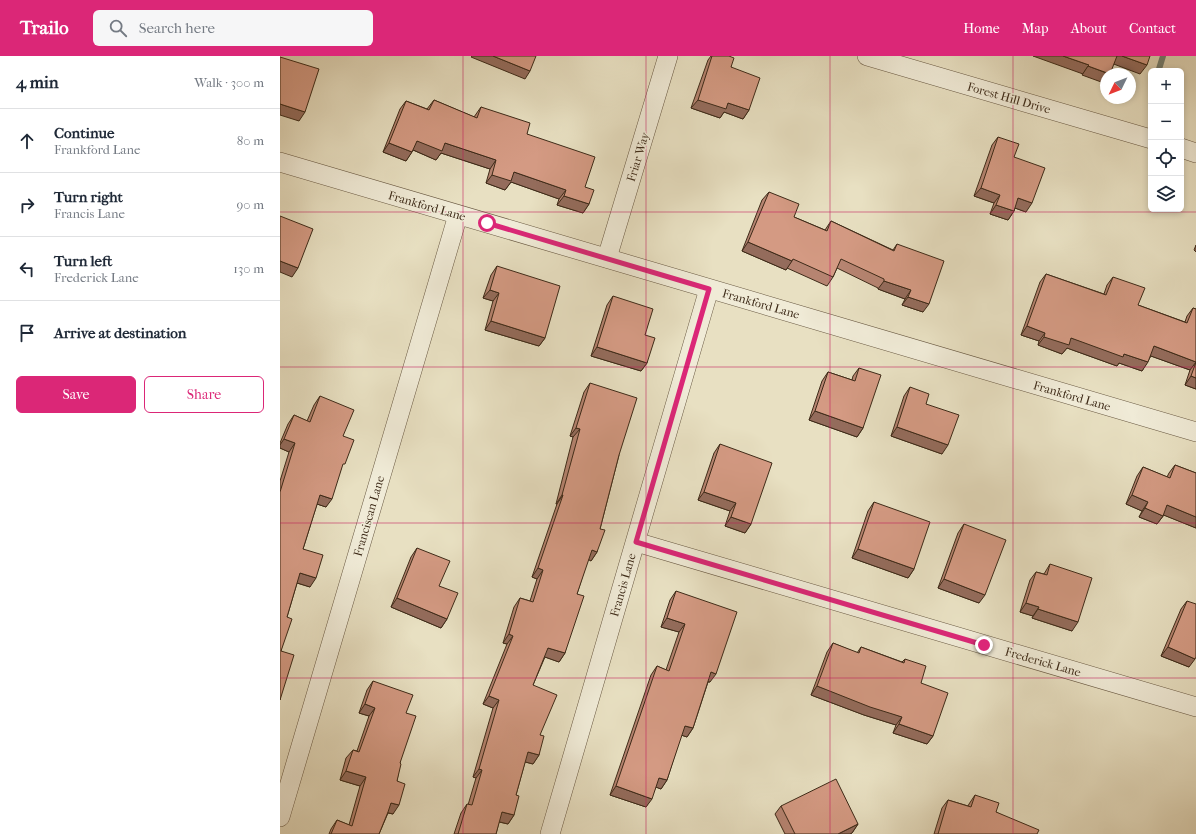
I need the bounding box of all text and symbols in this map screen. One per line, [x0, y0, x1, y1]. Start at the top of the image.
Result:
search box [93, 10, 373, 46]
text: Trailo [20, 17, 69, 39]
icon: search [107, 17, 129, 39]
text: Search here [139, 19, 215, 37]
text: Home [963, 20, 1000, 37]
text: Map [1022, 20, 1049, 37]
text: About [1071, 20, 1107, 37]
text: Contact [1129, 20, 1176, 37]
north arrow [1100, 68, 1136, 104]
map controls [1148, 68, 1184, 212]
button: + [1148, 68, 1184, 104]
text: 4 min [16, 72, 59, 92]
text: Walk · 300 m [194, 75, 264, 90]
street label: Forest Hill Drive [966, 79, 1052, 117]
button: − [1148, 104, 1184, 140]
text: Continue [54, 124, 114, 142]
icon: ahead [16, 130, 38, 152]
street label: Friar Way [624, 130, 652, 183]
text: 80 m [237, 133, 264, 148]
button: locate [1148, 140, 1184, 176]
text: Frankford Lane [54, 142, 140, 157]
button: layers [1148, 176, 1184, 212]
text: Turn right [54, 188, 123, 206]
street label: Frankford Lane [387, 188, 467, 224]
icon: right [16, 194, 38, 216]
text: 90 m [236, 197, 264, 212]
text: Francis Lane [54, 206, 125, 221]
route start [478, 214, 496, 232]
text: Turn left [54, 252, 112, 270]
icon: left [16, 258, 38, 280]
text: 130 m [233, 261, 264, 276]
text: Frederick Lane [54, 270, 139, 285]
street label: Frankford Lane [721, 286, 801, 322]
icon: arrive [16, 322, 38, 344]
text: Arrive at destination [54, 324, 186, 342]
button: Save [16, 376, 136, 413]
button: Share [144, 376, 264, 413]
street label: Frankford Lane [1032, 378, 1112, 414]
street label: Franciscan Lane [351, 474, 387, 558]
street label: Francis Lane [607, 552, 639, 618]
route end [975, 636, 993, 654]
street label: Frederick Lane [1004, 645, 1083, 680]

